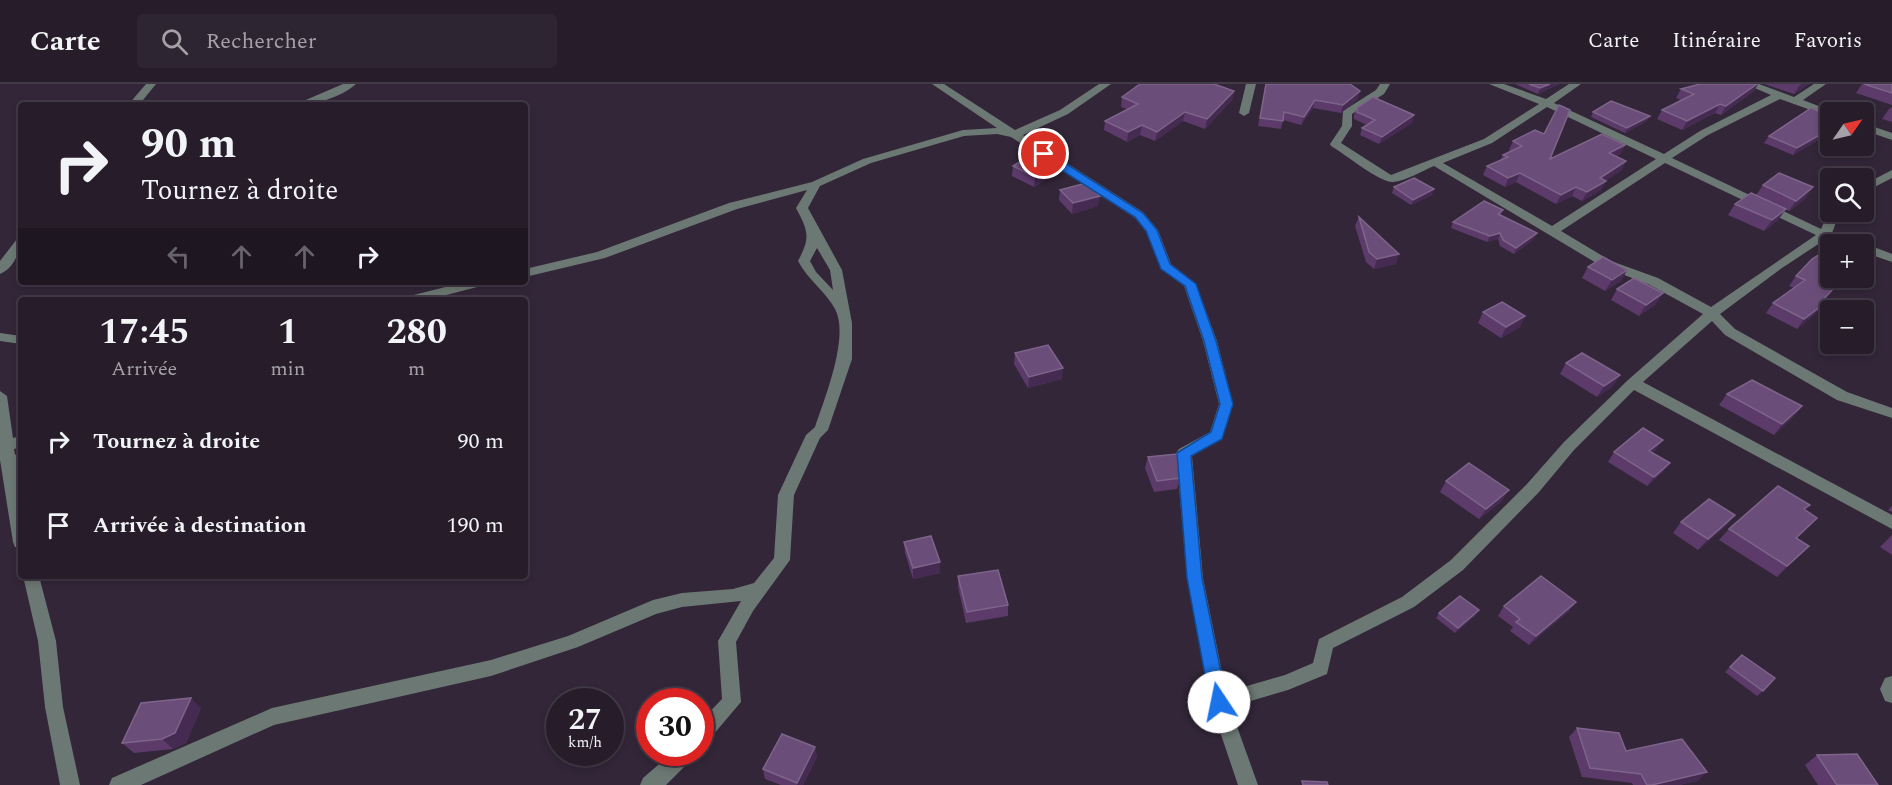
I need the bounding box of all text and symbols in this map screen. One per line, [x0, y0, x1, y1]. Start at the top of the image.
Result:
search box [137, 14, 557, 68]
text: Carte [30, 20, 101, 63]
icon: search [158, 25, 191, 58]
text: Rechercher [206, 25, 316, 58]
text: Carte [1588, 25, 1639, 57]
text: Itinéraire [1672, 25, 1761, 57]
text: Favoris [1794, 25, 1862, 57]
north arrow [1820, 102, 1874, 156]
map controls [1820, 102, 1874, 354]
text: 90 m [141, 113, 236, 176]
icon: right [42, 126, 120, 204]
pin [1018, 128, 1069, 179]
icon: arrive [1027, 137, 1060, 170]
button: search [1820, 168, 1874, 222]
text: Tournez à droite [141, 170, 338, 212]
button: + [1820, 234, 1874, 288]
icon: left [162, 240, 195, 273]
icon: ahead [225, 240, 258, 273]
icon: ahead [288, 240, 321, 273]
icon: right [351, 240, 384, 273]
button: − [1820, 300, 1874, 354]
text: 17:45 [99, 305, 189, 360]
text: 1 [278, 305, 298, 360]
text: 280 [386, 305, 447, 360]
text: Arrivée [111, 354, 177, 384]
text: min [270, 354, 305, 384]
text: m [408, 354, 425, 384]
icon: right [42, 425, 75, 458]
text: Tournez à droite [93, 425, 260, 458]
text: 90 m [458, 425, 504, 458]
icon: arrive [42, 509, 75, 542]
text: Arrivée à destination [93, 509, 307, 542]
text: 190 m [447, 509, 504, 542]
position arrow [1187, 670, 1251, 734]
speed limit sign: 30 [636, 688, 714, 766]
text: 27 [568, 697, 602, 743]
text: km/h [568, 731, 602, 754]

